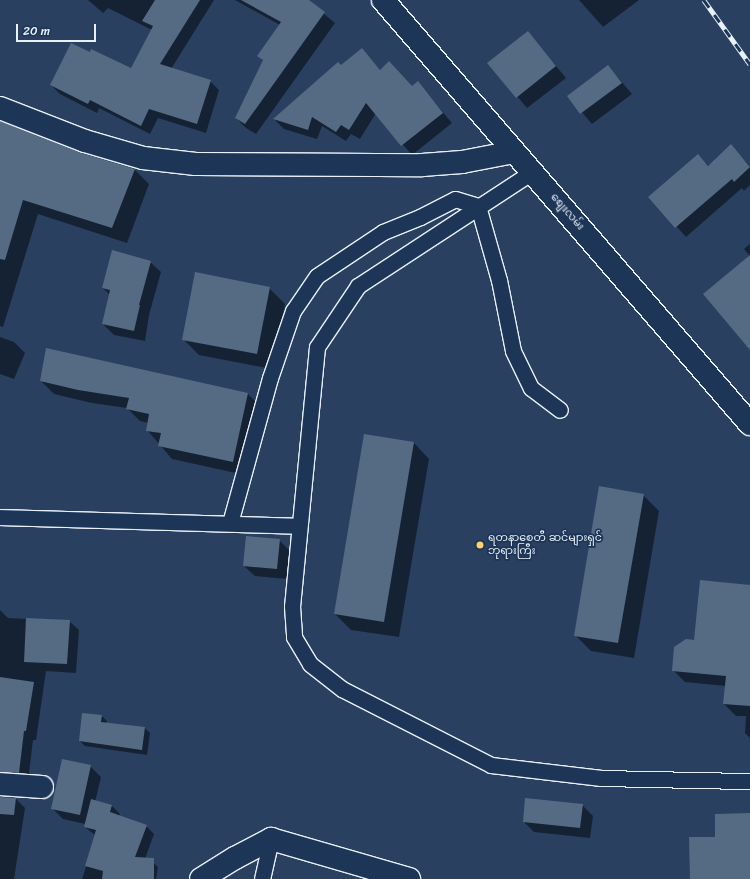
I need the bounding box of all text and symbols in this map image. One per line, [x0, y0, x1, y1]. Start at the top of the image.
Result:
scale bar [18, 16, 98, 42]
text: 20 m [23, 20, 50, 42]
street label: စျေးလမ်း [547, 191, 587, 233]
place label: ရတနာစေတီ ဆင်များရှင် ဘုရားကြီး [488, 532, 602, 558]
marker: ရတနာစေတီ ဆင်များရှင် ဘုရားကြီး [475, 540, 485, 550]

